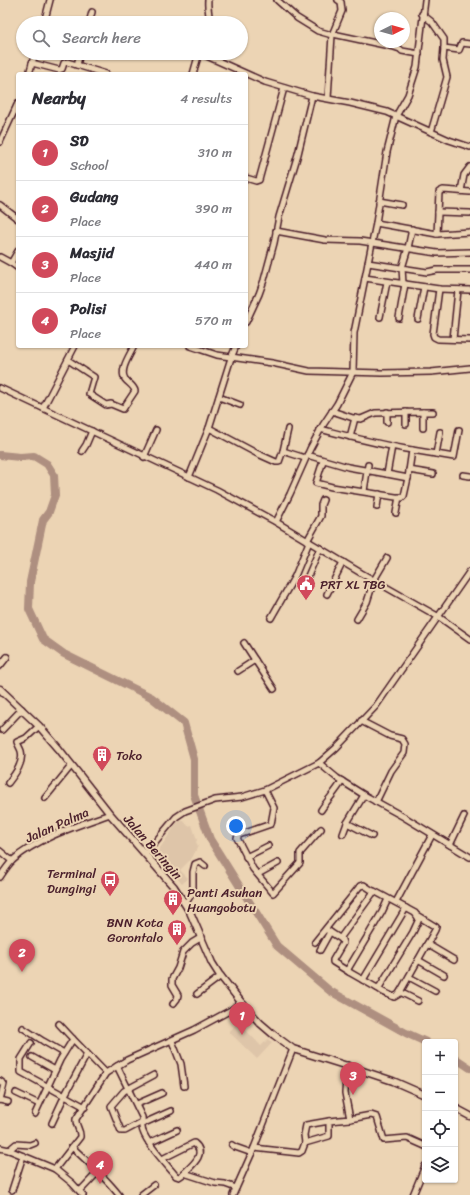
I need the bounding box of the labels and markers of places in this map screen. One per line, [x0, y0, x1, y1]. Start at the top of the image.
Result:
public building icon: PRT XL TBG [295, 573, 317, 601]
place label: PRT XL TBG [320, 573, 386, 596]
building icon: Toko [91, 744, 113, 772]
place label: Toko [116, 744, 143, 767]
place label: Terminal Dungingi [47, 862, 96, 900]
bus stop icon: Terminal Dungingi [99, 869, 121, 897]
place label: Panti Asuhan Huangobotu [187, 881, 262, 919]
building icon: Panti Asuhan Huangobotu [162, 888, 184, 916]
place label: BNN Kota Gorontalo [106, 911, 163, 949]
building icon: BNN Kota Gorontalo [166, 918, 188, 946]
pin: 2 [9, 939, 35, 972]
pin: 1 [229, 1002, 255, 1035]
pin: 3 [340, 1062, 366, 1095]
pin: 4 [87, 1151, 113, 1184]

